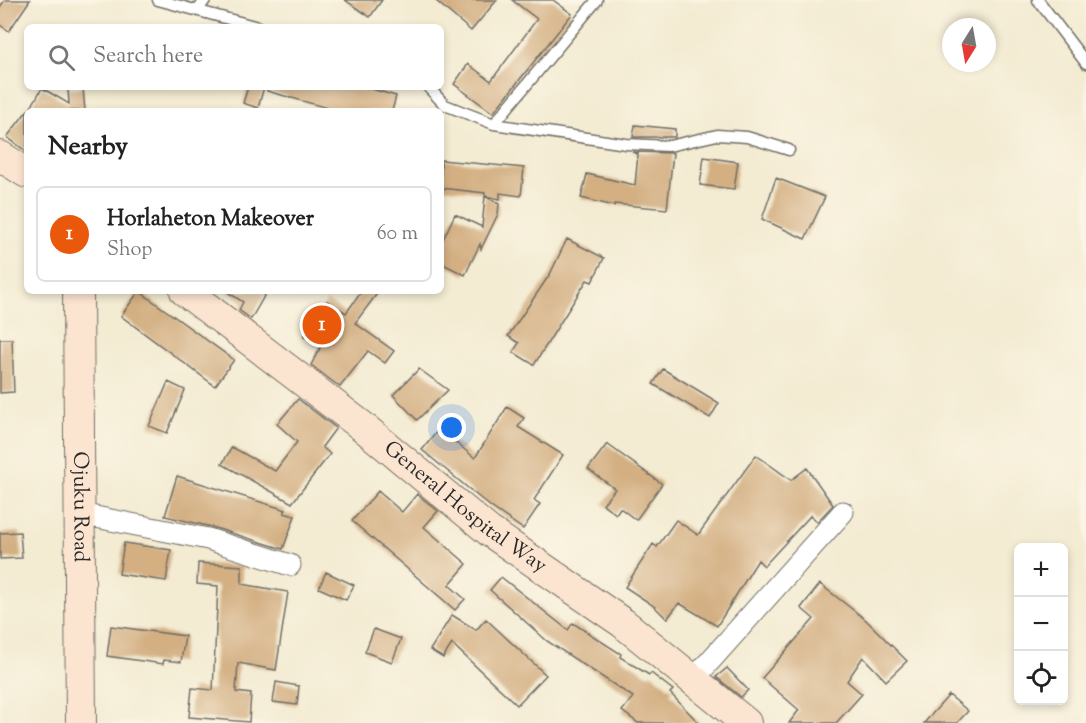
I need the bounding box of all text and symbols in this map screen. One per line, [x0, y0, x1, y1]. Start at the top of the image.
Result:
north arrow [942, 18, 996, 72]
search box [24, 24, 444, 90]
icon: search [45, 41, 78, 74]
text: Search here [93, 41, 203, 73]
text: Nearby [48, 129, 128, 166]
text: Horlaheton Makeover [107, 204, 314, 236]
text: 1 [66, 220, 73, 249]
text: 60 m [377, 220, 418, 249]
text: Shop [107, 236, 152, 265]
pin: 1 [302, 302, 342, 348]
your location [437, 413, 466, 442]
street label: General Hospital Way [377, 434, 553, 581]
street label: Ojuku Road [64, 451, 95, 563]
map controls [1014, 543, 1068, 705]
button: + [1014, 543, 1068, 597]
button: − [1014, 597, 1068, 651]
button: locate [1014, 651, 1068, 705]

